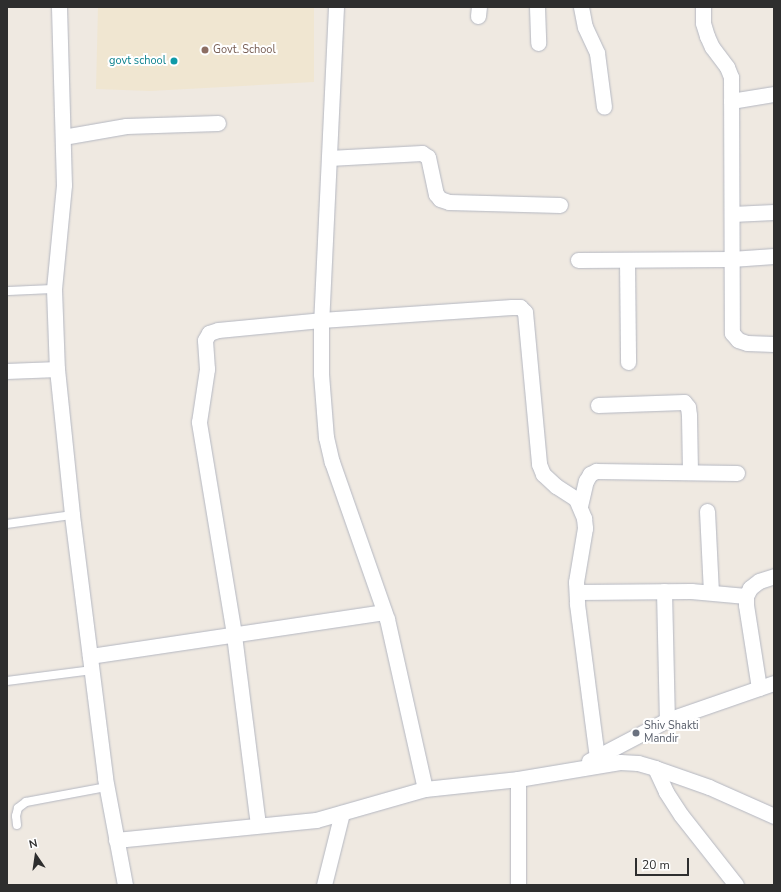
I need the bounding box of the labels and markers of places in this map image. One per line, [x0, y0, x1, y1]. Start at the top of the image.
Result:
place label: Govt. School [213, 43, 276, 57]
marker: Govt. School [200, 45, 210, 55]
place label: govt school [109, 54, 166, 68]
marker: govt school [169, 56, 179, 66]
place label: Shiv Shakti Mandir [644, 720, 699, 746]
marker: Shiv Shakti Mandir [631, 728, 641, 738]

